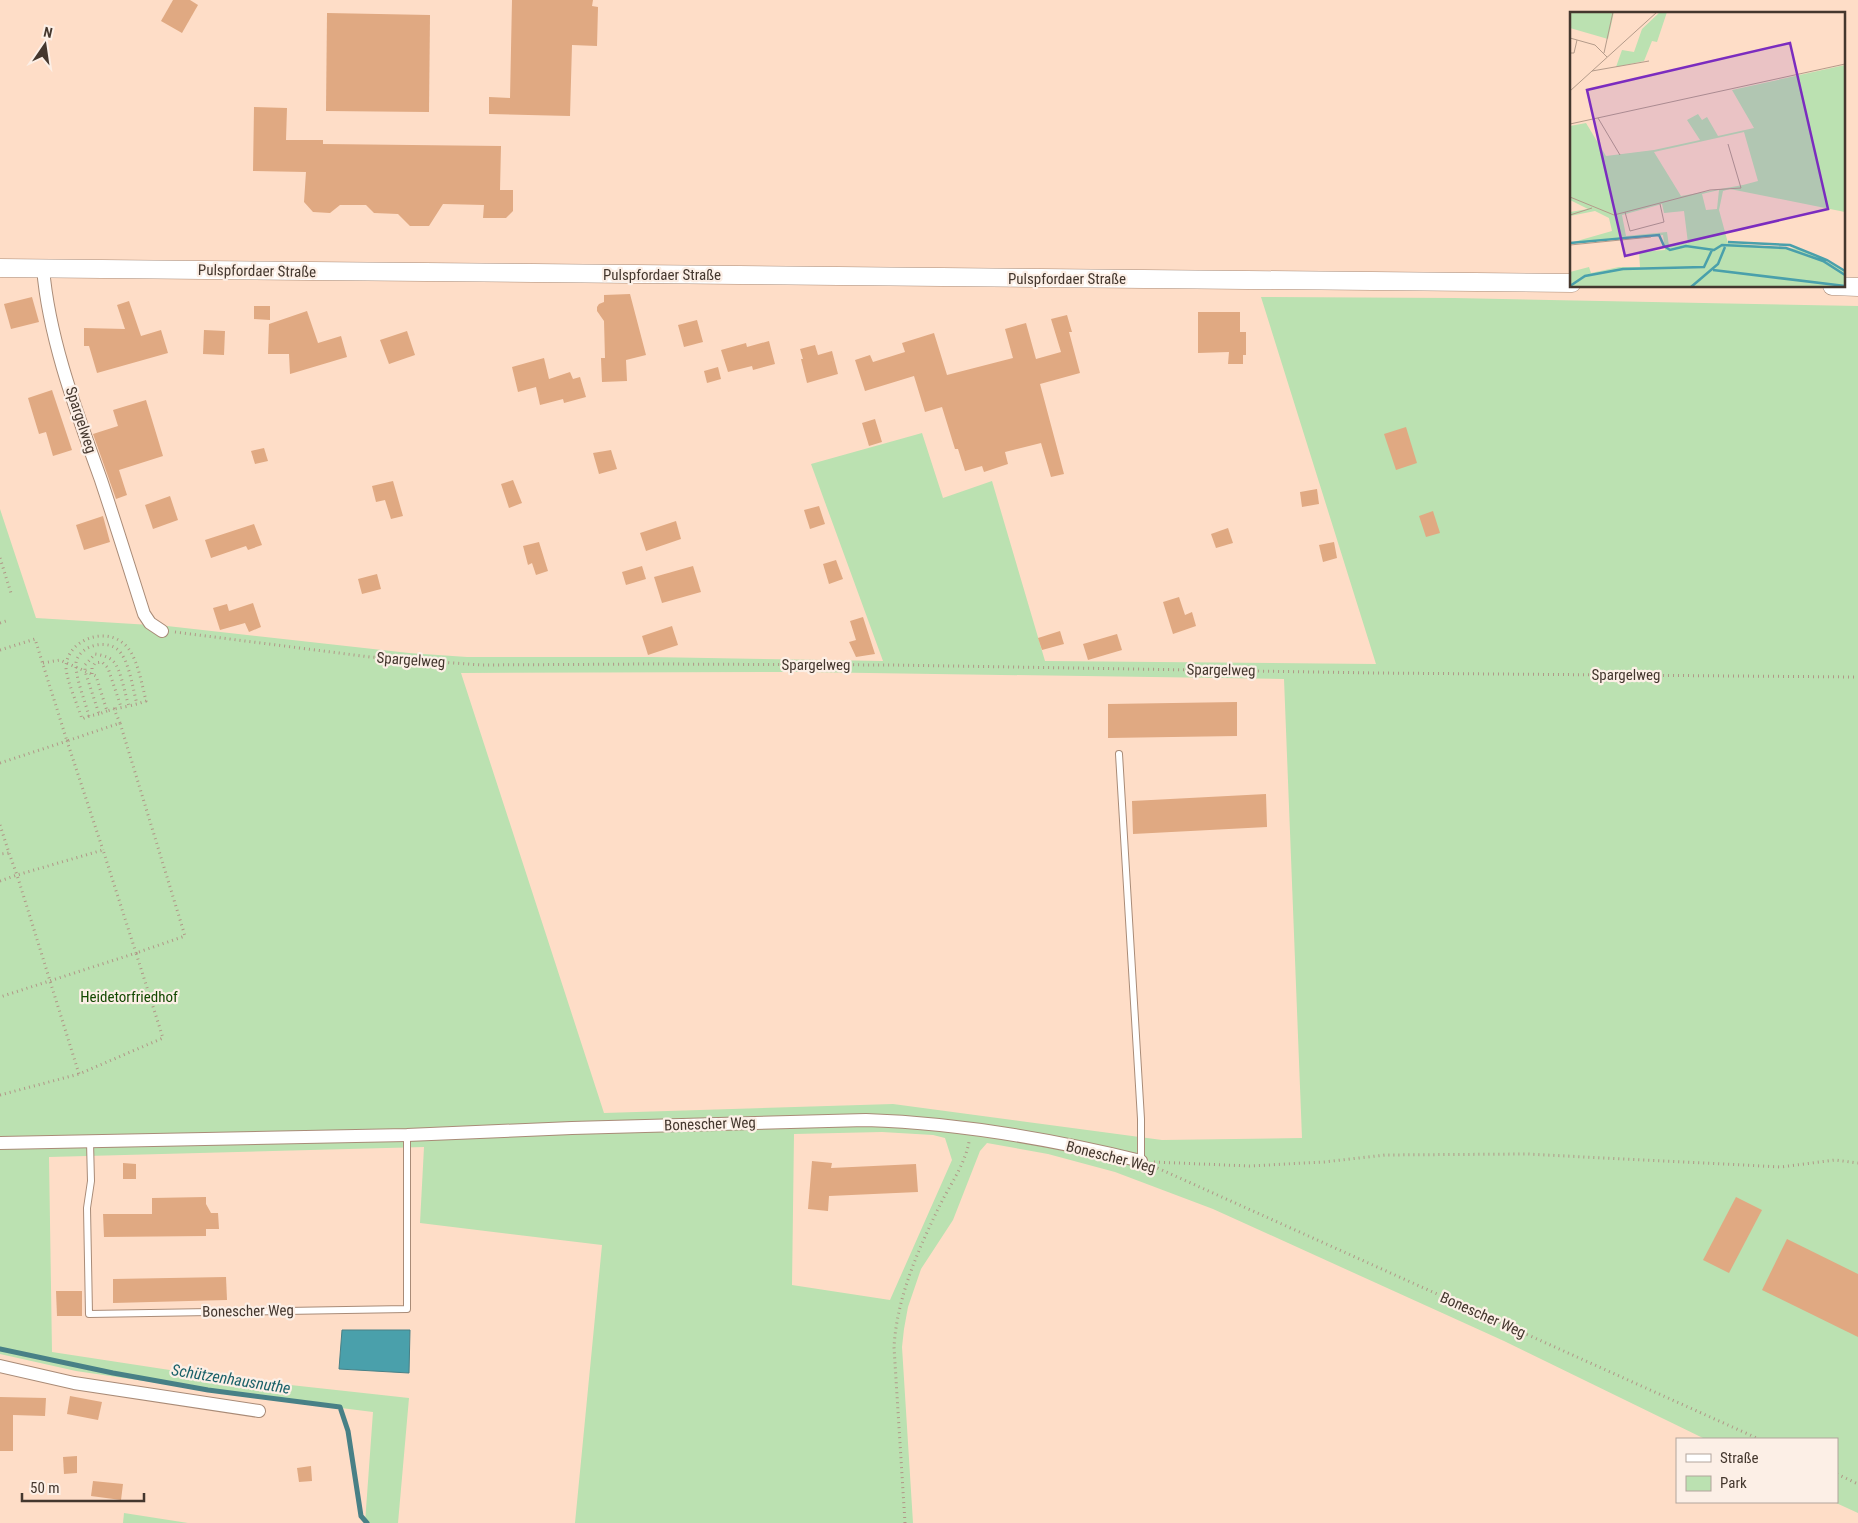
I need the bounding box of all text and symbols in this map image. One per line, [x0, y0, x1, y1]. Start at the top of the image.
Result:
inset map [1570, 12, 1846, 288]
north arrow [20, 20, 70, 70]
text: N [42, 24, 54, 41]
street label: Pulspfordaer Straße [198, 261, 316, 281]
street label: Pulspfordaer Straße [603, 266, 721, 284]
street label: Pulspfordaer Straße [1008, 270, 1126, 288]
street label: Spargelweg [62, 384, 100, 456]
street label: Spargelweg [376, 649, 446, 671]
street label: Spargelweg [782, 656, 850, 674]
street label: Spargelweg [1186, 660, 1256, 680]
street label: Spargelweg [1592, 666, 1660, 684]
park label: Heidetorfriedhof [80, 988, 178, 1006]
street label: Bonescher Weg [664, 1113, 756, 1135]
street label: Bonescher Weg [1064, 1137, 1158, 1177]
street label: Bonescher Weg [1437, 1288, 1529, 1342]
street label: Bonescher Weg [202, 1301, 294, 1321]
water label: Schützenhausnuthe [170, 1360, 292, 1398]
legend [1676, 1438, 1838, 1503]
text: Straße [1720, 1449, 1759, 1467]
scale bar [22, 1470, 145, 1502]
text: Park [1720, 1474, 1747, 1492]
text: 50 m [30, 1479, 60, 1497]

